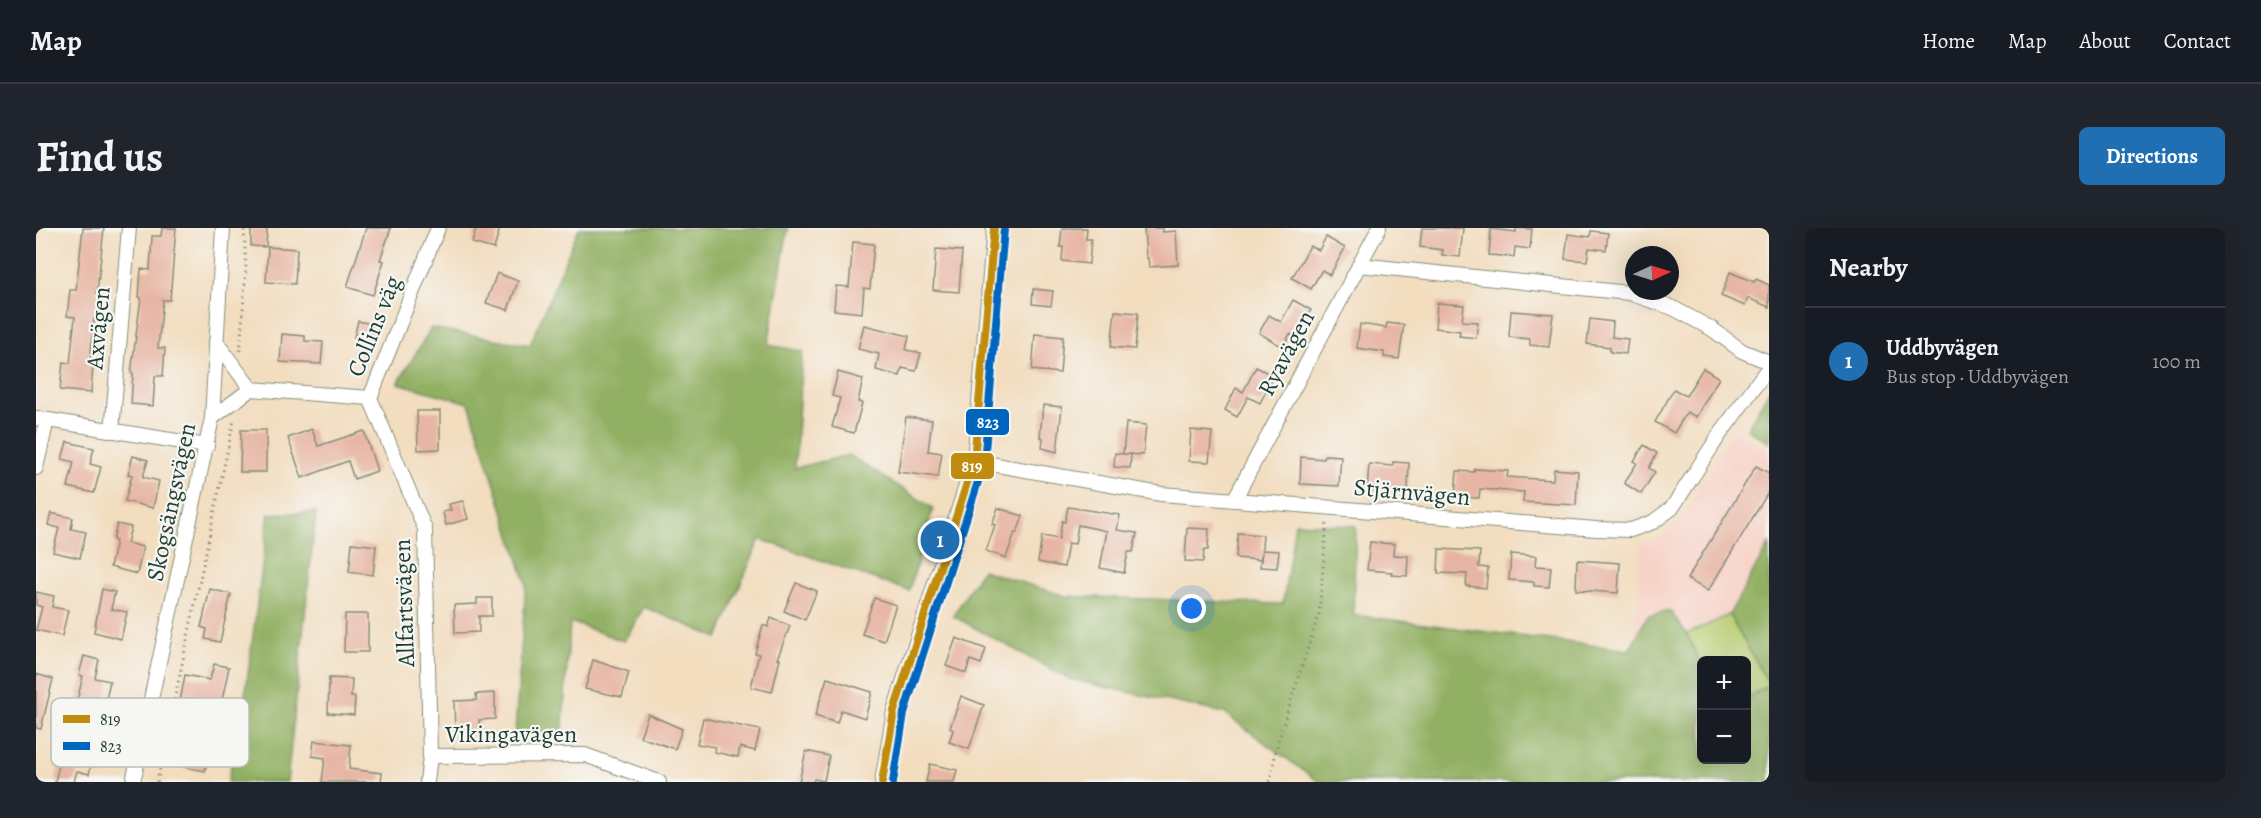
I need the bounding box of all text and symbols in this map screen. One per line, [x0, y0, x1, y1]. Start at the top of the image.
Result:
text: Map [30, 22, 82, 60]
text: Home [1922, 27, 1975, 55]
text: Map [2008, 27, 2046, 55]
text: About [2079, 27, 2131, 55]
text: Contact [2164, 27, 2231, 55]
button: Directions [2079, 127, 2225, 185]
text: Find us [36, 128, 163, 185]
north arrow [1625, 246, 1679, 300]
text: Nearby [1829, 250, 1908, 285]
street label: Collins väg [339, 271, 409, 381]
street label: Axvägen [78, 285, 118, 372]
street label: Ryavägen [1250, 305, 1322, 401]
text: Uddbyvägen [1886, 333, 1999, 363]
text: 1 [1845, 348, 1852, 375]
text: 100 m [2152, 348, 2201, 375]
text: Bus stop · Uddbyvägen [1886, 363, 2069, 390]
line badge: 823 [965, 408, 1010, 436]
text: 823 [977, 412, 999, 434]
street label: Skogsängsvägen [139, 420, 203, 584]
line badge: 819 [950, 452, 995, 480]
text: 819 [962, 456, 982, 478]
street label: Stjärnvägen [1352, 471, 1472, 513]
pin: 1 [920, 518, 960, 562]
street label: Allfartsvägen [386, 538, 422, 669]
your location [1177, 594, 1206, 623]
map controls [1697, 656, 1751, 764]
button: + [1697, 656, 1751, 710]
legend [51, 698, 249, 767]
text: 819 [100, 709, 121, 731]
button: − [1697, 710, 1751, 764]
street label: Vikingavägen [444, 718, 577, 750]
text: 823 [100, 736, 122, 758]

